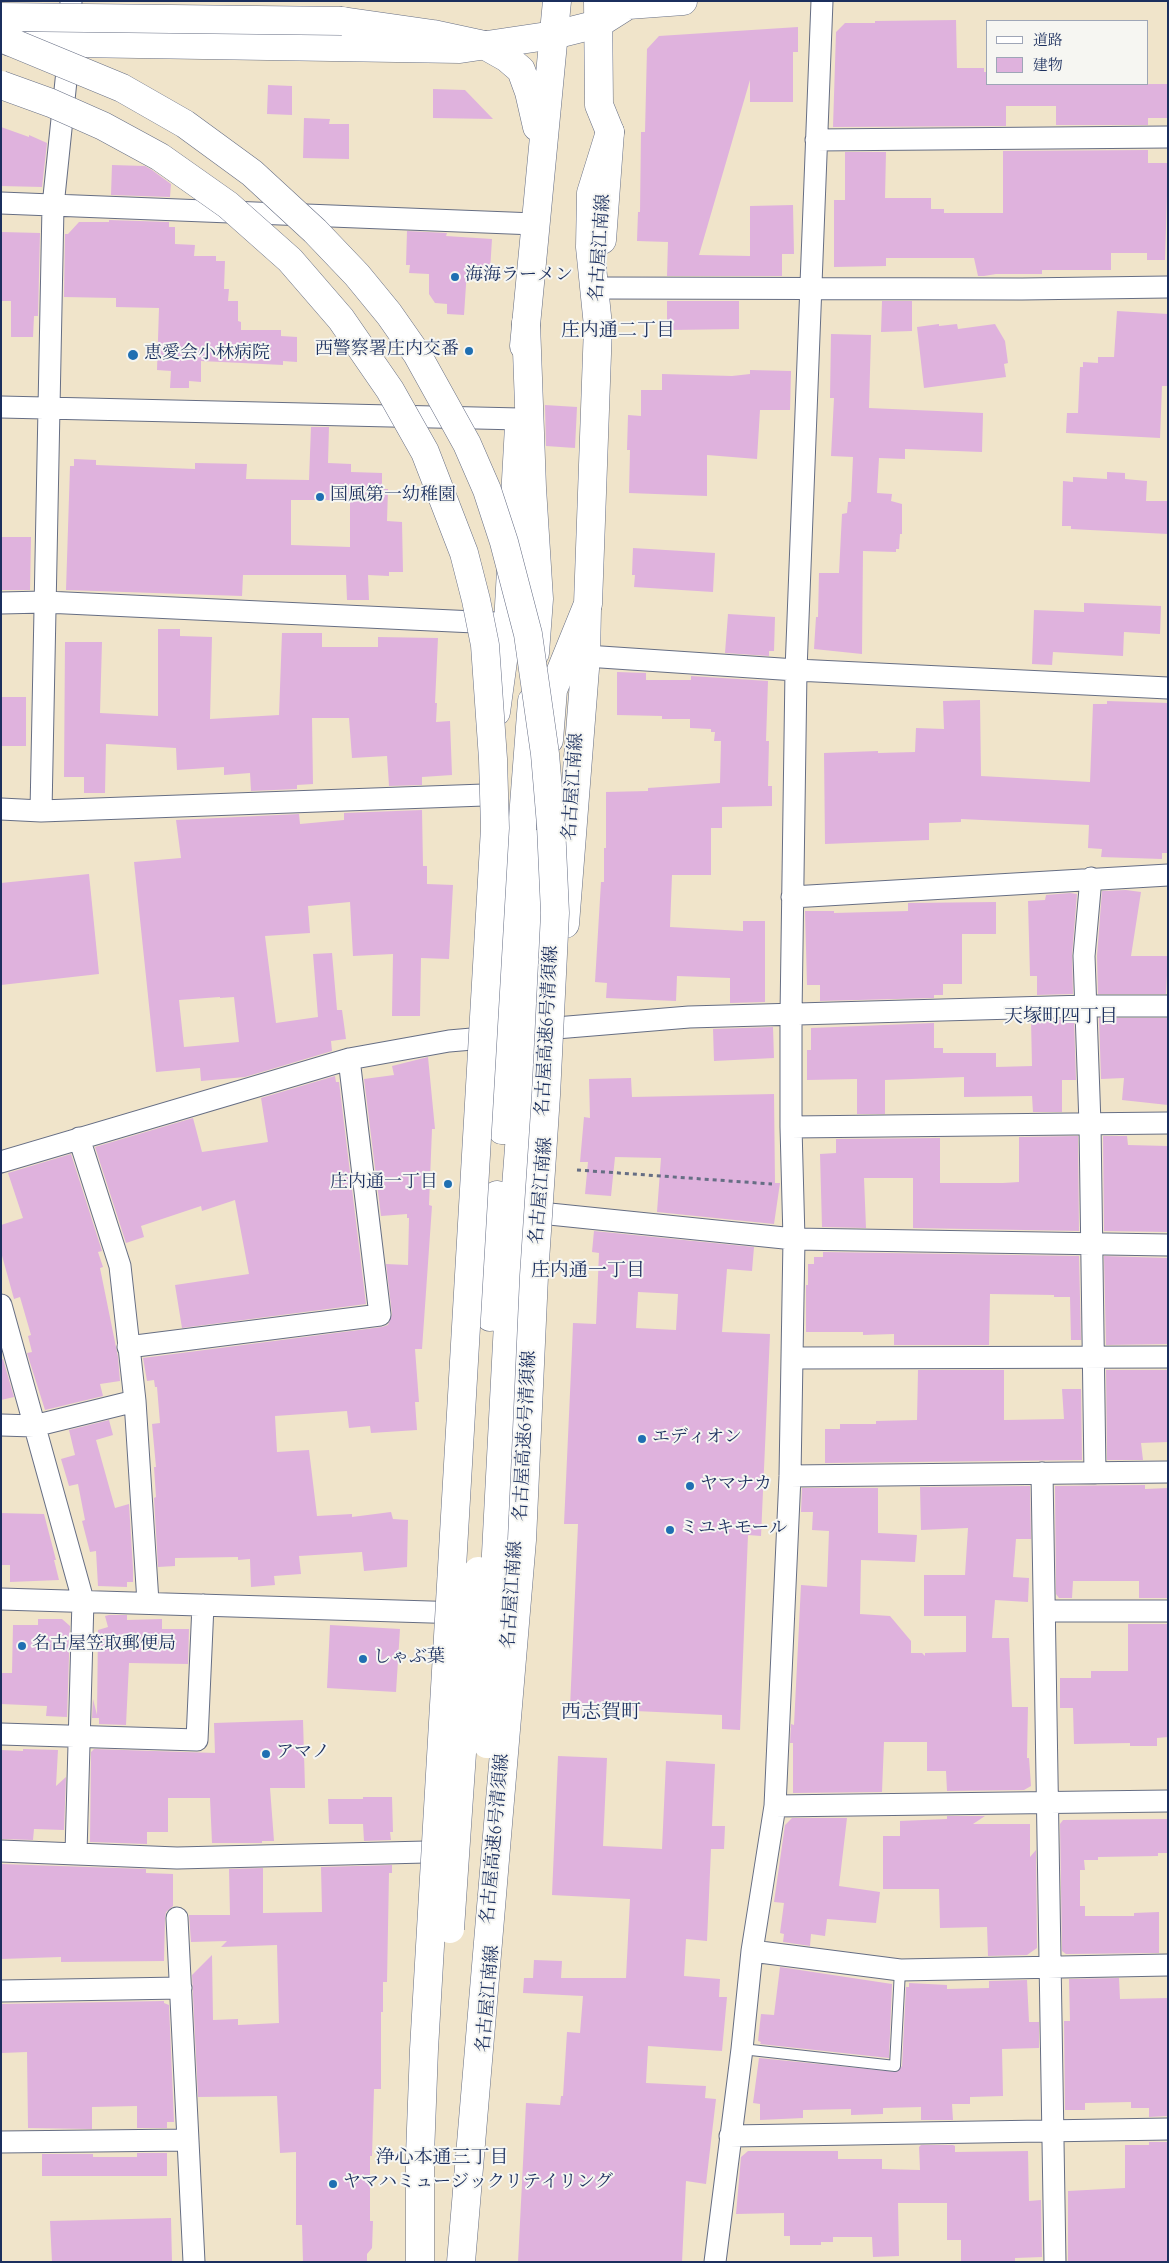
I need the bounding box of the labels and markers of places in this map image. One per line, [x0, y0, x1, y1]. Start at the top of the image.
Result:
place label: 海海ラーメン [465, 266, 573, 288]
marker: 海海ラーメン [449, 271, 461, 283]
place label: 西警察署庄内交番 [315, 340, 459, 362]
place label: 恵愛会小林病院 [144, 344, 270, 366]
marker: 西警察署庄内交番 [463, 345, 475, 357]
marker: 恵愛会小林病院 [126, 348, 140, 362]
place label: 国風第一幼稚園 [330, 486, 456, 508]
marker: 国風第一幼稚園 [314, 491, 326, 503]
place label: 庄内通一丁目 [330, 1173, 438, 1195]
marker: 庄内通一丁目 [442, 1178, 454, 1190]
place label: エディオン [652, 1428, 742, 1450]
marker: エディオン [636, 1433, 648, 1445]
place label: ヤマナカ [700, 1475, 772, 1497]
marker: ヤマナカ [684, 1480, 696, 1492]
place label: ミユキモール [680, 1519, 787, 1541]
marker: ミユキモール [664, 1524, 676, 1536]
place label: 名古屋笠取郵便局 [32, 1635, 176, 1657]
marker: 名古屋笠取郵便局 [16, 1640, 28, 1652]
place label: しゃぶ葉 [373, 1648, 445, 1670]
marker: しゃぶ葉 [357, 1653, 369, 1665]
place label: アマノ [276, 1743, 330, 1765]
marker: アマノ [260, 1748, 272, 1760]
place label: ヤマハミュージックリテイリング [343, 2173, 613, 2195]
marker: ヤマハミュージックリテイリング [327, 2178, 339, 2190]

